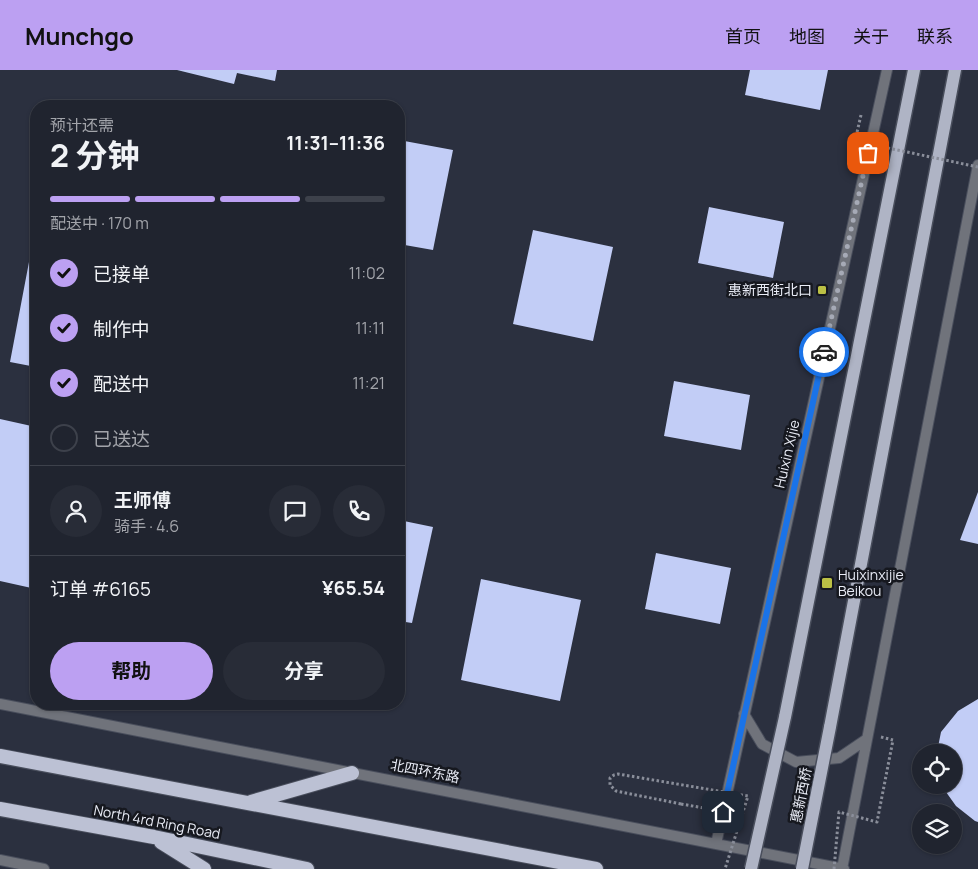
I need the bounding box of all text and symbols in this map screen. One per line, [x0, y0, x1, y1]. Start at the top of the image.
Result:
text: Munchgo [25, 19, 134, 52]
text: 首页 [725, 24, 761, 48]
text: 地图 [789, 24, 825, 48]
text: 关于 [853, 24, 889, 48]
text: 联系 [917, 24, 953, 48]
text: 预计还需 [50, 114, 114, 136]
text: 11:31–11:36 [286, 130, 385, 156]
pin [847, 132, 889, 174]
text: 2 分钟 [50, 133, 139, 177]
icon: bag [854, 139, 882, 167]
text: 配送中 · 170 m [50, 212, 149, 234]
icon: check [50, 259, 78, 287]
text: 已接单 [93, 261, 150, 287]
text: 11:02 [349, 262, 385, 284]
place label: 惠新西街北口 [728, 280, 812, 299]
marker: 惠新西街北口 [816, 284, 828, 296]
icon: check [50, 314, 78, 342]
text: 制作中 [93, 316, 150, 342]
text: 11:11 [355, 317, 385, 339]
courier [799, 327, 849, 377]
icon: car [810, 338, 838, 366]
icon: check [50, 369, 78, 397]
text: 配送中 [93, 371, 150, 397]
text: 11:21 [352, 372, 385, 394]
street label: Huixin Xijie [769, 418, 804, 490]
text: 已送达 [93, 426, 150, 452]
button: person [50, 485, 102, 537]
button: chat [269, 485, 321, 537]
button: phone [333, 485, 385, 537]
text: 王师傅 [114, 487, 171, 513]
text: 骑手 · 4.6 [114, 515, 179, 537]
place label: Huixinxijie Beikou [838, 565, 904, 600]
text: ¥65.54 [322, 575, 385, 601]
text: 订单 #6165 [50, 576, 151, 602]
marker: Huixinxijie Beikou [820, 576, 834, 590]
button: 帮助 [50, 642, 213, 700]
button: 分享 [223, 642, 385, 700]
map controls [912, 744, 962, 854]
button: locate [912, 744, 962, 794]
street label: 北四环东路 [389, 755, 461, 787]
street label: 惠新西桥 [786, 766, 815, 824]
pin [702, 791, 744, 833]
icon: home [709, 798, 737, 826]
street label: North 4rd Ring Road [92, 800, 222, 843]
button: layers [912, 804, 962, 854]

